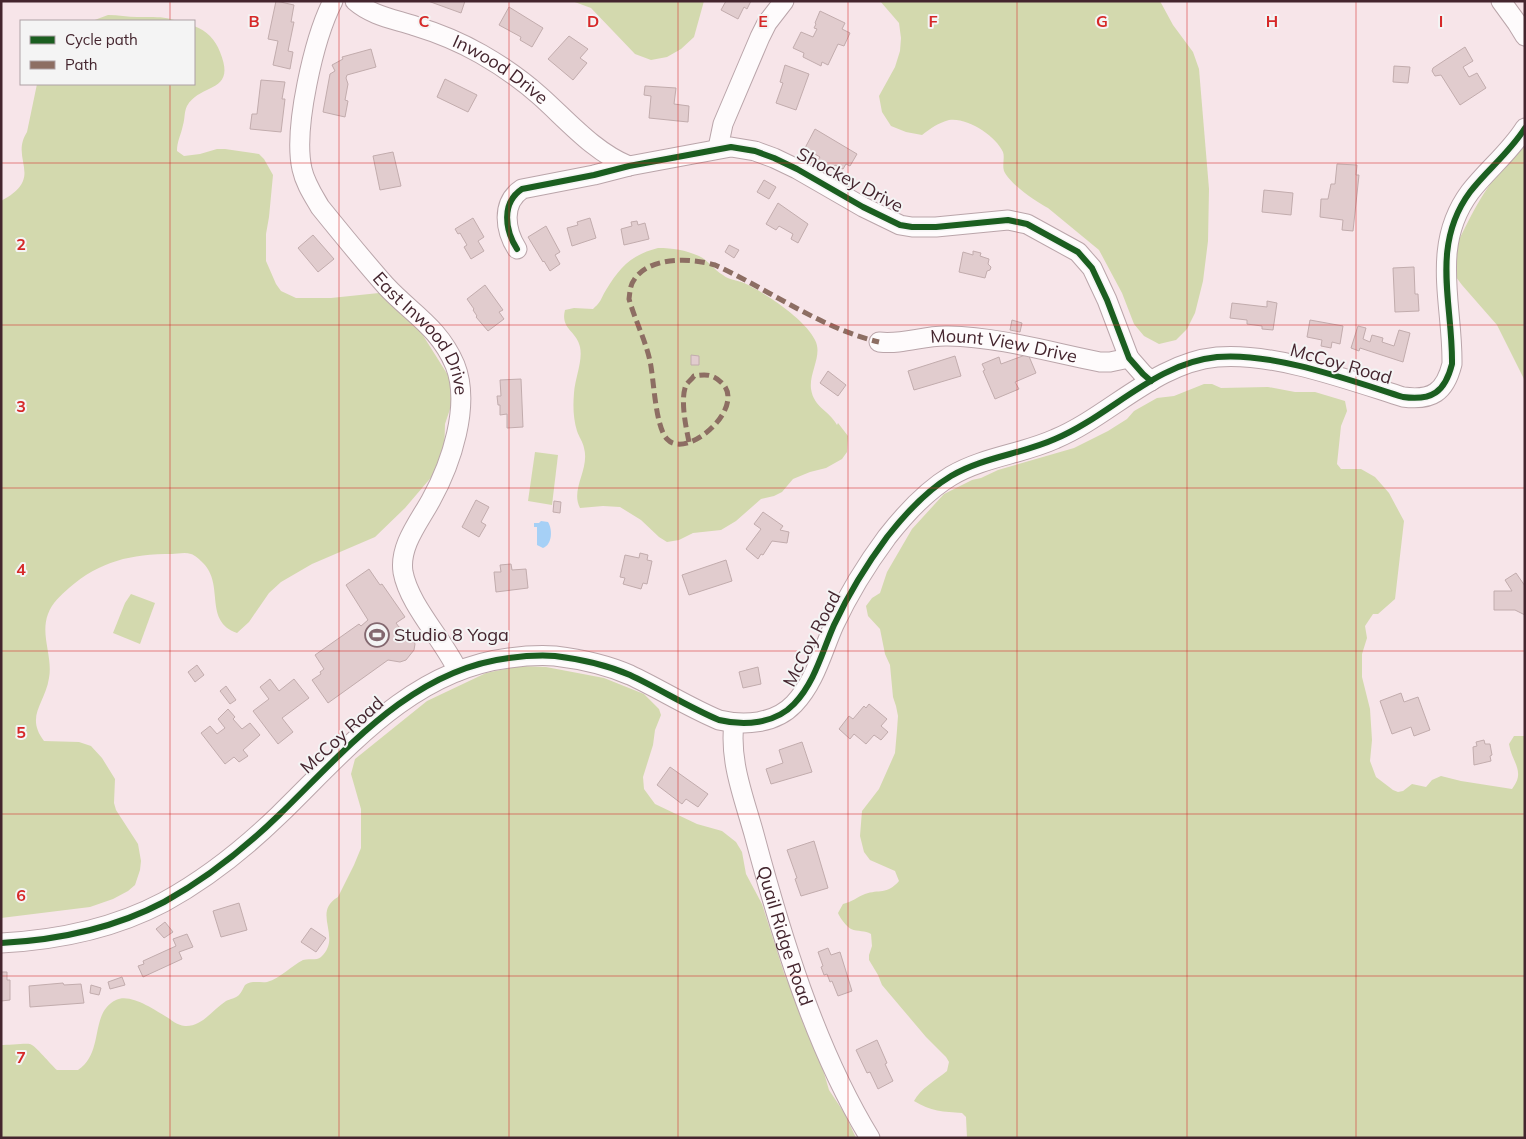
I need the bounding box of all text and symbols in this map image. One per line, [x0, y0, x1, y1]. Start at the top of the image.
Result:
text: B [248, 11, 260, 31]
text: C [419, 11, 430, 31]
text: D [587, 11, 599, 31]
text: E [758, 11, 768, 31]
text: F [928, 11, 938, 31]
text: G [1096, 11, 1108, 31]
text: H [1266, 11, 1278, 31]
text: I [1439, 11, 1443, 31]
legend [20, 20, 195, 85]
street label: Inwood Drive [449, 29, 553, 109]
text: Cycle path [65, 30, 138, 49]
text: Path [65, 55, 97, 74]
street label: Shockey Drive [793, 142, 907, 217]
text: 2 [16, 234, 26, 254]
street label: East Inwood Drive [368, 267, 473, 396]
street label: Mount View Drive [930, 324, 1079, 368]
street label: McCoy Road [1288, 338, 1395, 389]
text: 3 [16, 396, 26, 416]
text: 4 [16, 559, 26, 579]
street label: McCoy Road [778, 587, 846, 691]
sports icon: Studio 8 Yoga [364, 622, 390, 648]
place label: Studio 8 Yoga [394, 623, 509, 646]
street label: McCoy Road [295, 691, 388, 778]
text: 5 [16, 722, 26, 742]
street label: Quail Ridge Road [752, 863, 818, 1009]
text: 6 [16, 885, 26, 905]
text: 7 [16, 1047, 26, 1067]

